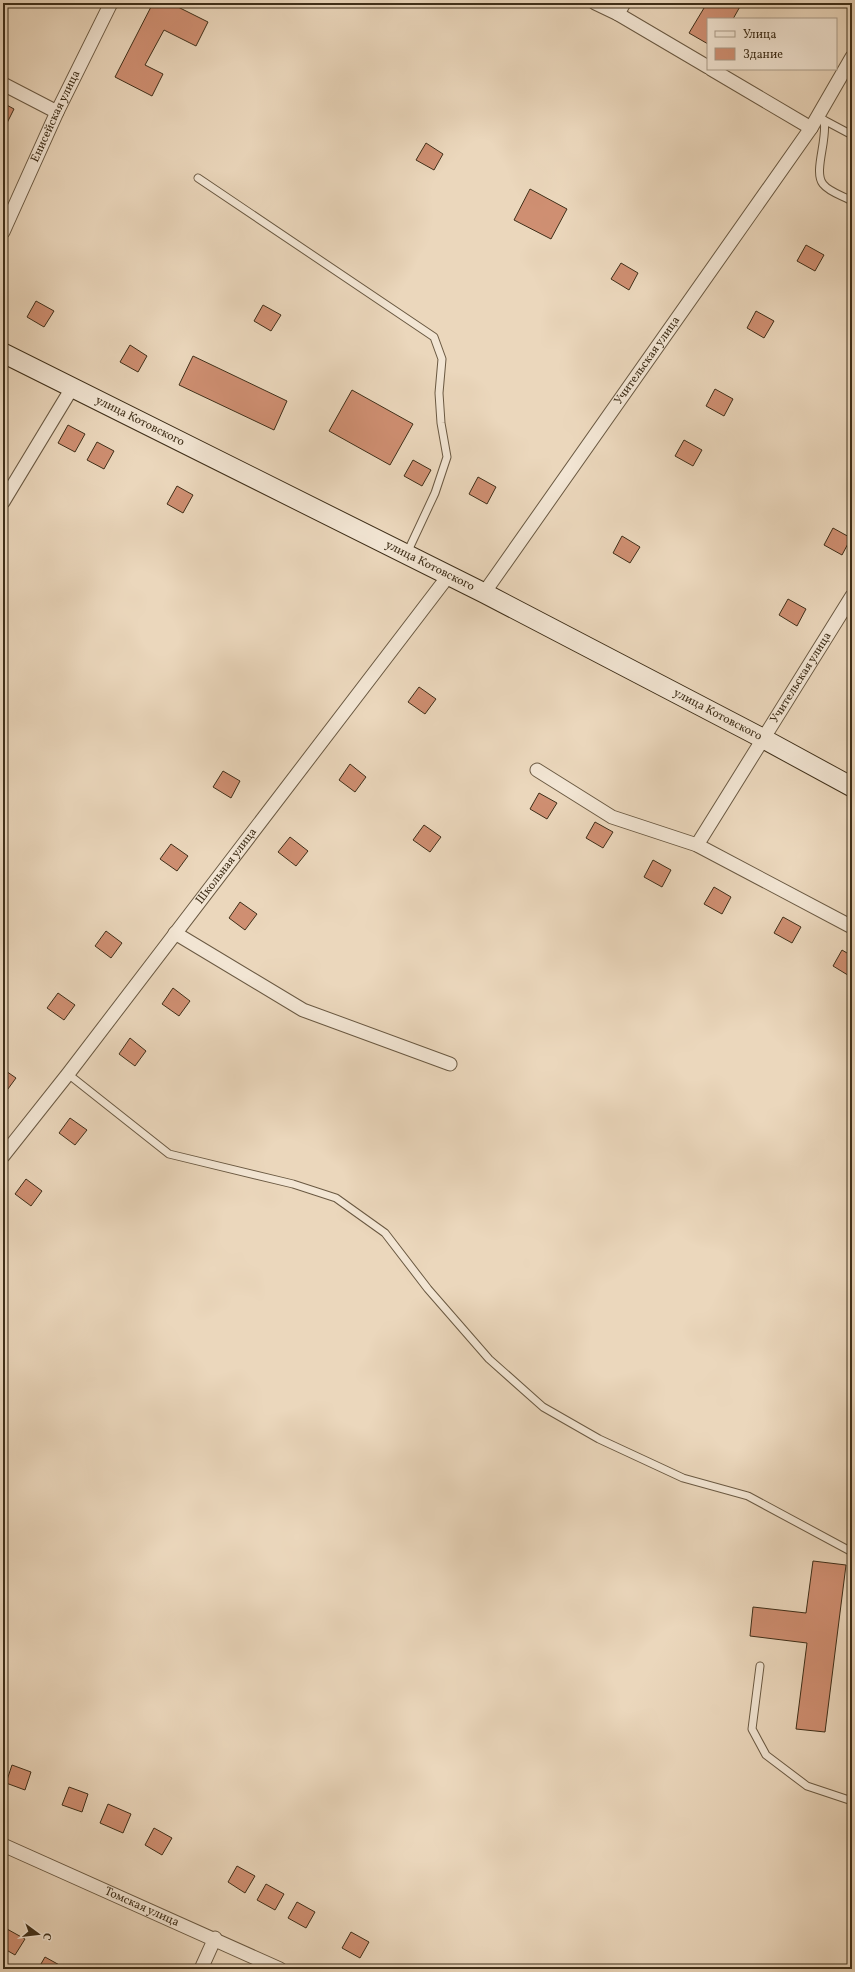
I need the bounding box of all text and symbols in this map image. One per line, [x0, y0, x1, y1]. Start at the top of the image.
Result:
legend [707, 18, 837, 70]
text: Улица [743, 27, 776, 43]
text: Здание [743, 47, 783, 63]
street label: Енисейская улица [27, 68, 84, 165]
street label: Учительская улица [611, 313, 684, 408]
street label: улица Котовского [93, 392, 187, 450]
street label: улица Котовского [382, 537, 477, 595]
street label: Учительская улица [767, 629, 836, 726]
street label: улица Котовского [671, 685, 765, 745]
street label: Школьная улица [192, 825, 261, 908]
street label: Томская улица [102, 1883, 182, 1931]
north arrow [18, 1914, 58, 1954]
text: С [38, 1931, 54, 1942]

